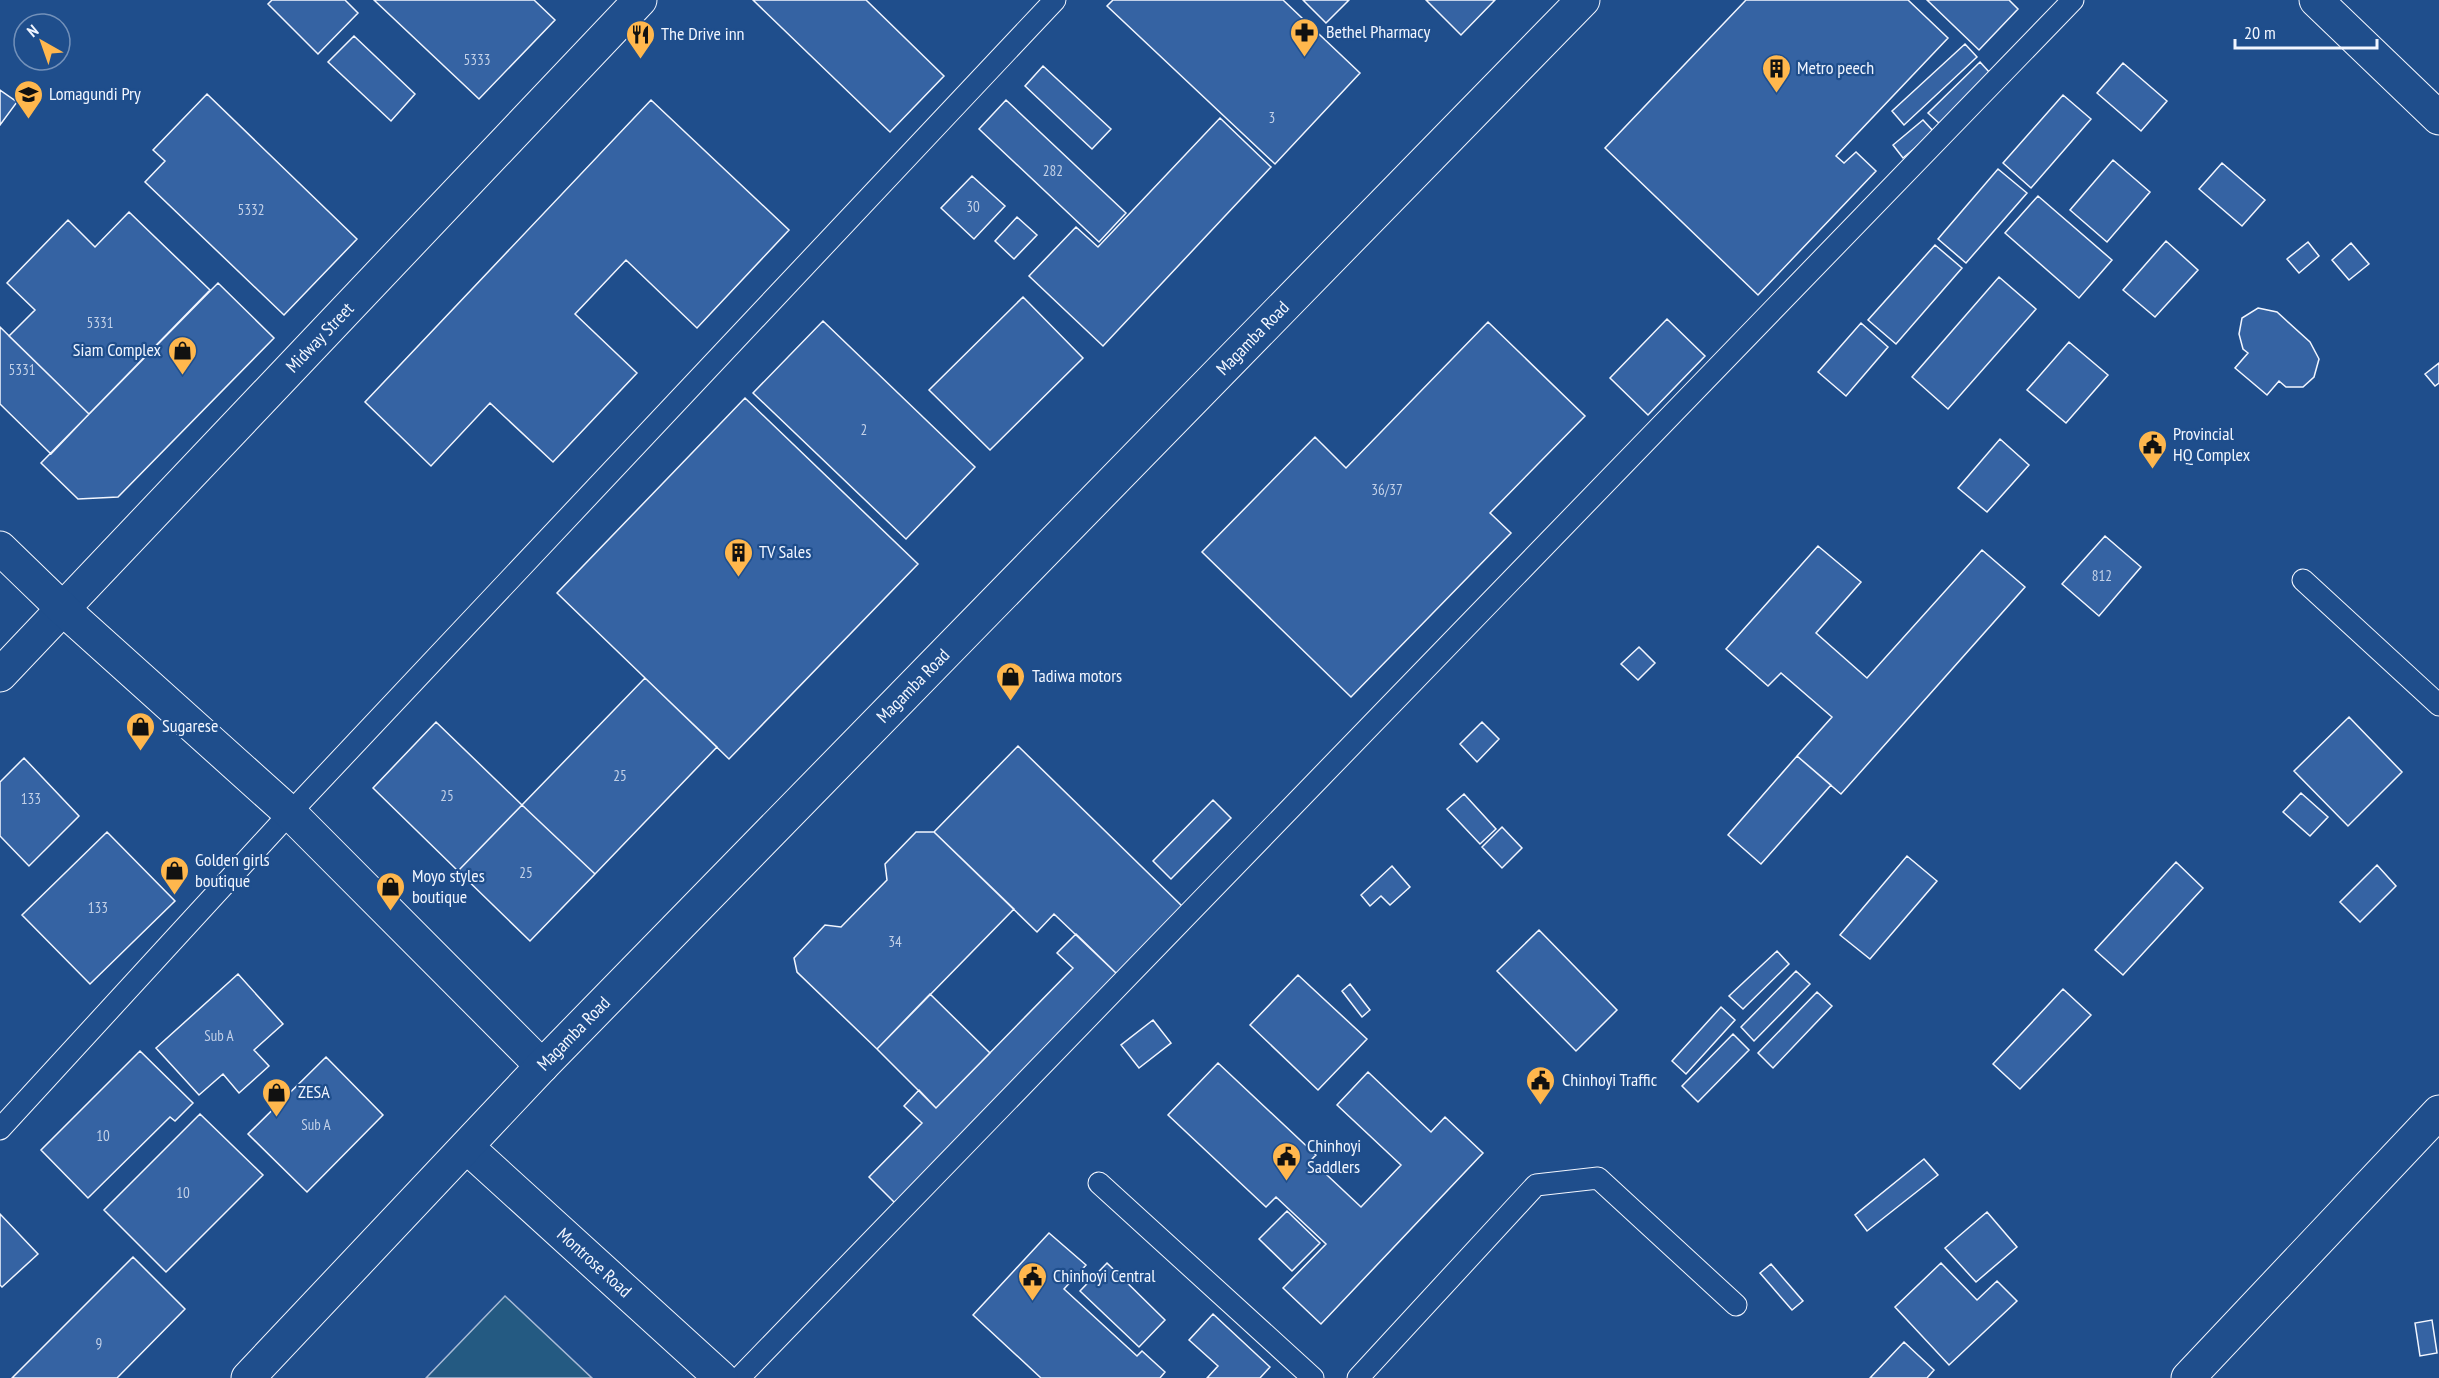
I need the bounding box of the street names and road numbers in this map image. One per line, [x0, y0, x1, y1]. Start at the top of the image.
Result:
street label: Magamba Road [1211, 296, 1294, 380]
street label: Midway Street [281, 297, 358, 377]
street label: Magamba Road [871, 644, 954, 728]
street label: Magamba Road [532, 991, 615, 1075]
street label: Montrose Road [552, 1223, 637, 1302]

